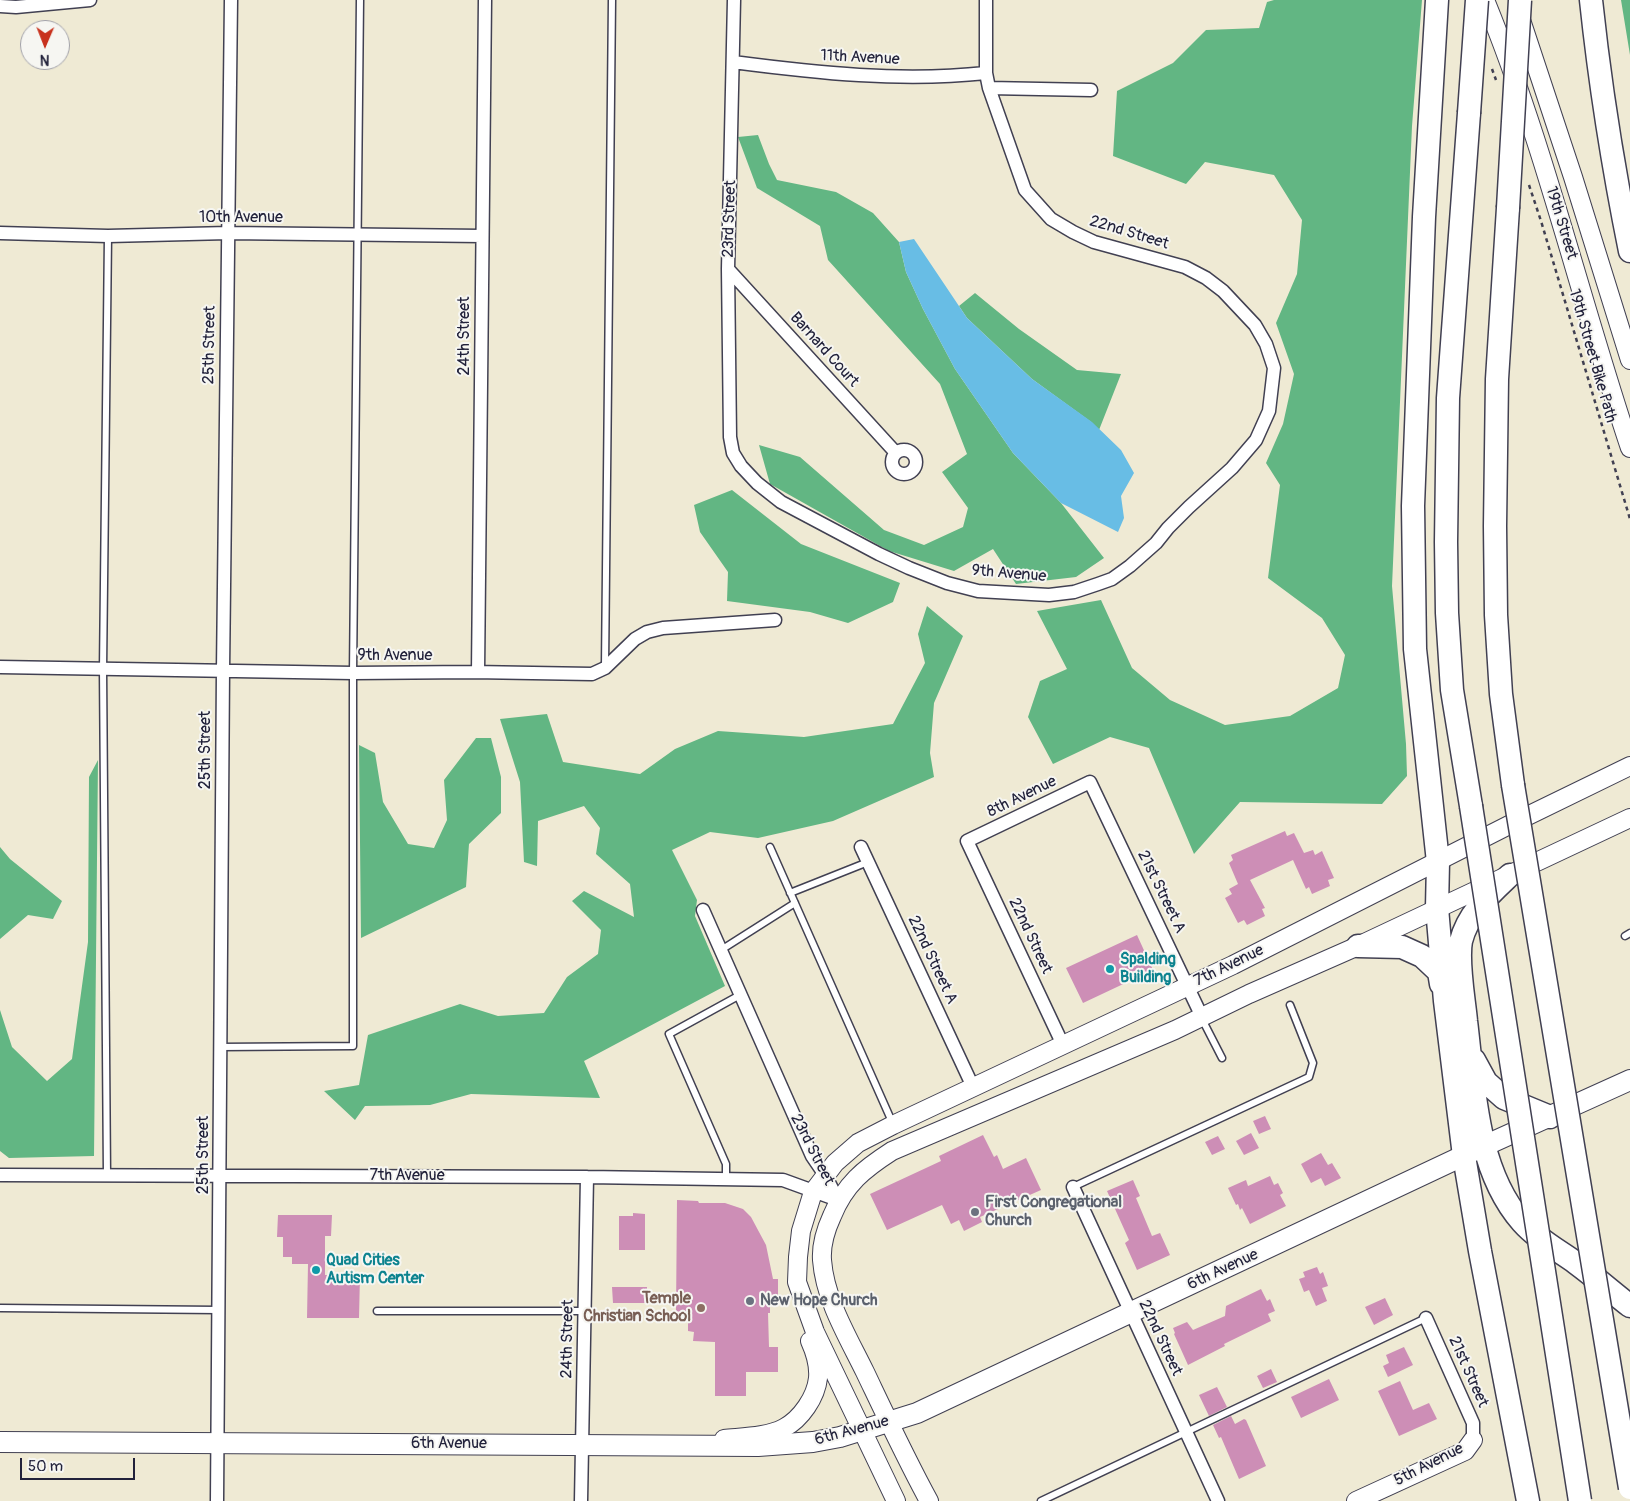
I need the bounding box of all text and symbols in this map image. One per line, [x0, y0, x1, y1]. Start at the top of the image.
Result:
north arrow [20, 20, 70, 70]
street label: 11th Avenue [820, 46, 900, 70]
text: N [40, 51, 50, 68]
street label: 23rd Street [719, 180, 741, 258]
street label: 19th Street [1541, 184, 1581, 262]
street label: 10th Avenue [199, 208, 283, 228]
street label: 22nd Street [1087, 212, 1171, 254]
street label: 19th Street Bike Path [1564, 287, 1620, 425]
street label: 24th Street [455, 296, 475, 376]
street label: 25th Street [200, 306, 220, 384]
street label: Barnard Court [785, 309, 863, 391]
street label: 9th Avenue [971, 561, 1047, 587]
street label: 9th Avenue [358, 646, 432, 666]
street label: 25th Street [196, 711, 216, 789]
street label: 8th Avenue [984, 772, 1060, 822]
street label: 21st Street A [1133, 848, 1189, 936]
street label: 22nd Street [1004, 895, 1056, 977]
street label: 22nd Street A [903, 913, 961, 1007]
street label: 7th Avenue [1191, 941, 1267, 991]
place label: Spalding Building [1120, 950, 1176, 988]
marker: Spalding Building [1104, 963, 1116, 975]
street label: 23rd Street [786, 1111, 838, 1189]
street label: 25th Street [194, 1116, 214, 1194]
street label: 7th Avenue [369, 1166, 445, 1186]
place label: First Congregational Church [985, 1193, 1122, 1231]
marker: First Congregational Church [969, 1206, 981, 1218]
street label: 6th Avenue [1185, 1245, 1261, 1295]
place label: Quad Cities Autism Center [326, 1251, 424, 1289]
marker: Quad Cities Autism Center [310, 1264, 322, 1276]
place label: Temple Christian School [583, 1289, 691, 1327]
place label: New Hope Church [760, 1291, 878, 1311]
marker: New Hope Church [744, 1295, 756, 1307]
street label: 22nd Street [1134, 1297, 1186, 1379]
street label: 24th Street [558, 1299, 578, 1379]
marker: Temple Christian School [695, 1302, 707, 1314]
street label: 21st Street [1444, 1334, 1492, 1410]
street label: 6th Avenue [813, 1412, 891, 1450]
street label: 6th Avenue [411, 1434, 487, 1454]
street label: 5th Avenue [1391, 1439, 1467, 1491]
scale bar [22, 1448, 138, 1480]
text: 50 m [28, 1457, 63, 1476]

